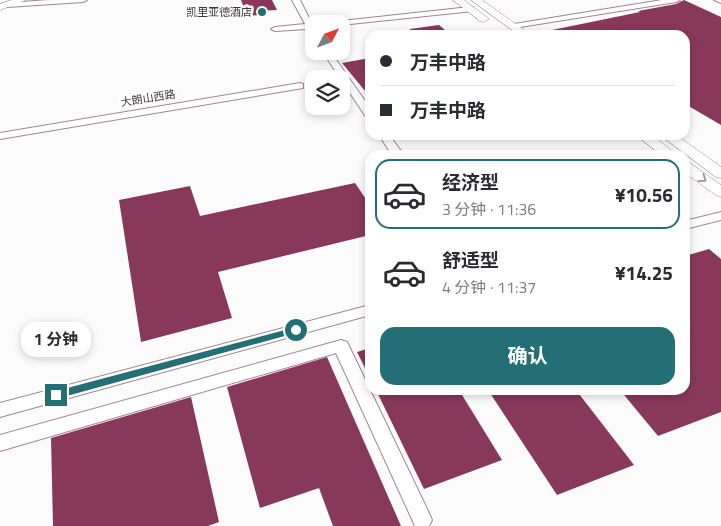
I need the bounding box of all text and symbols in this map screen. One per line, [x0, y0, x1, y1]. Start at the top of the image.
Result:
place label: 凯里亚德酒店 [186, 4, 252, 20]
marker: 凯里亚德酒店 [256, 6, 268, 18]
north arrow [305, 15, 350, 60]
map controls [305, 15, 350, 115]
text: 万丰中路 [410, 47, 486, 76]
button: layers [305, 70, 350, 115]
street label: 大朗山西路 [120, 86, 176, 110]
text: 万丰中路 [410, 95, 486, 124]
text: 经济型 [442, 167, 499, 196]
icon: car [382, 172, 427, 217]
one-way arrow [697, 173, 707, 182]
text: ¥10.56 [615, 180, 673, 209]
text: 3 分钟 · 11:36 [442, 197, 536, 221]
text: 舒适型 [442, 245, 499, 274]
icon: car [382, 250, 427, 295]
text: ¥14.25 [615, 258, 673, 287]
text: 4 分钟 · 11:37 [442, 275, 536, 299]
route start [285, 319, 307, 341]
callout: 1 分钟 [21, 322, 91, 358]
text: 1 分钟 [34, 327, 78, 351]
button: 确认 [380, 327, 675, 385]
route end [45, 384, 67, 406]

